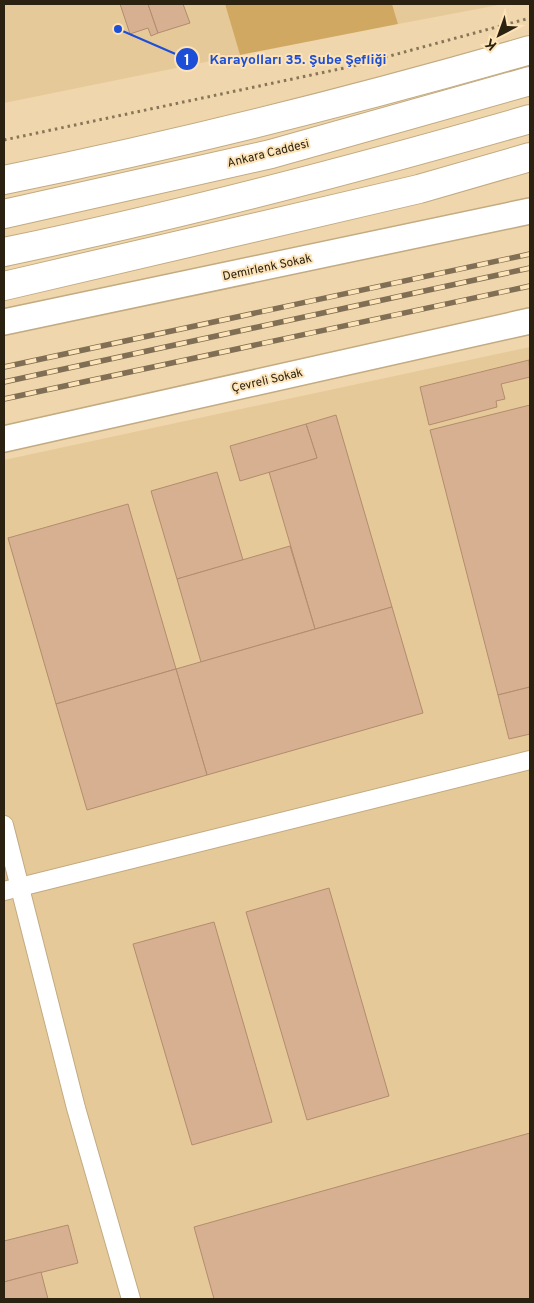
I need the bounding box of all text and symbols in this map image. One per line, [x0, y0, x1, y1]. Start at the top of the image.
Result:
north arrow [474, 10, 524, 60]
text: K [482, 34, 501, 53]
callout: Karayolları 35. Şube Şefliği [174, 45, 396, 74]
text: 1 [184, 52, 190, 71]
text: Karayolları 35. Şube Şefliği [210, 52, 386, 69]
street label: Ankara Caddesi [226, 136, 311, 172]
street label: Demirlenk Sokak [221, 251, 313, 285]
street label: Çevreli Sokak [230, 365, 304, 397]

